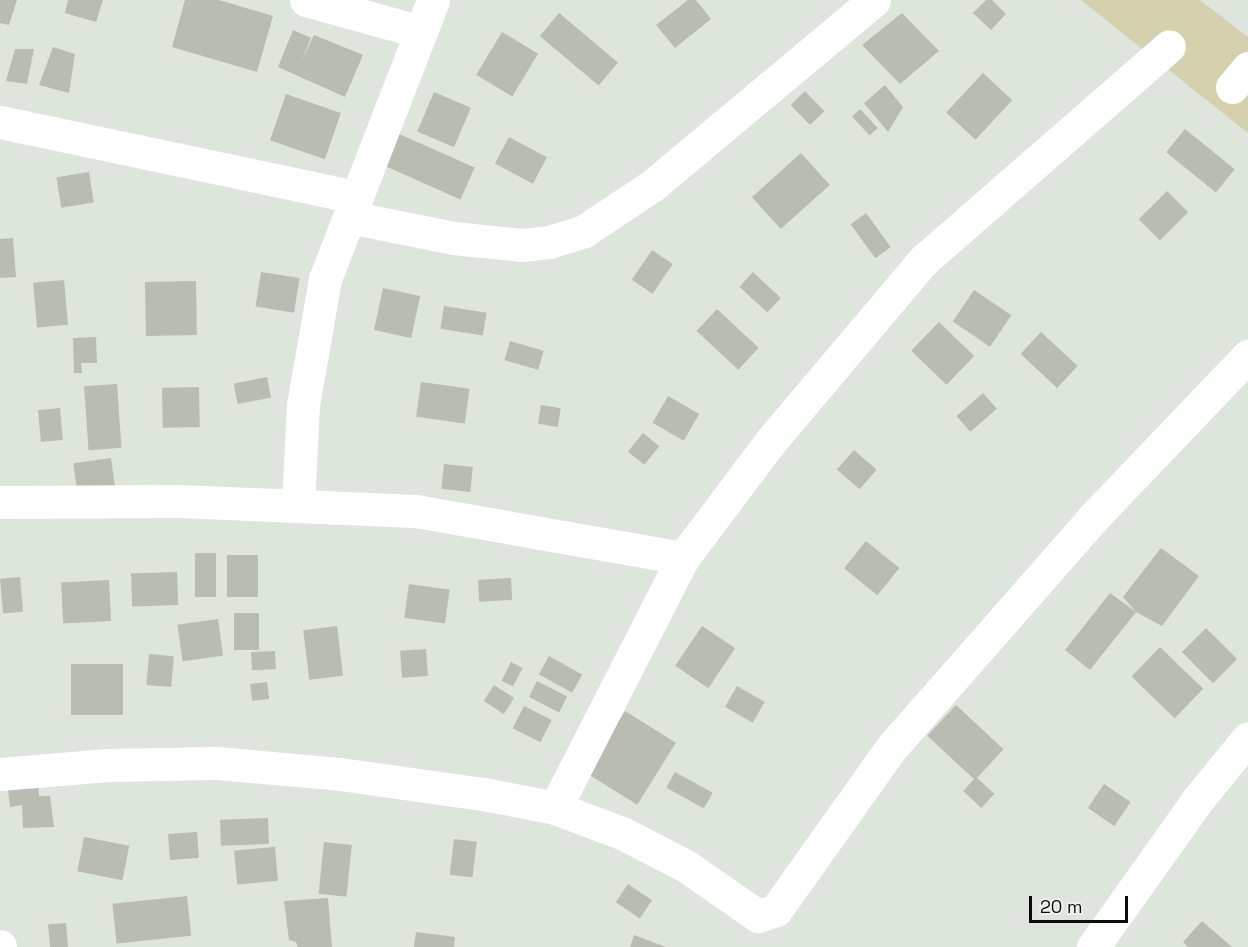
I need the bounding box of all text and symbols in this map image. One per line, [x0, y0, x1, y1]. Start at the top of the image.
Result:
scale bar [1032, 884, 1131, 922]
text: 20 m [1040, 895, 1083, 918]

